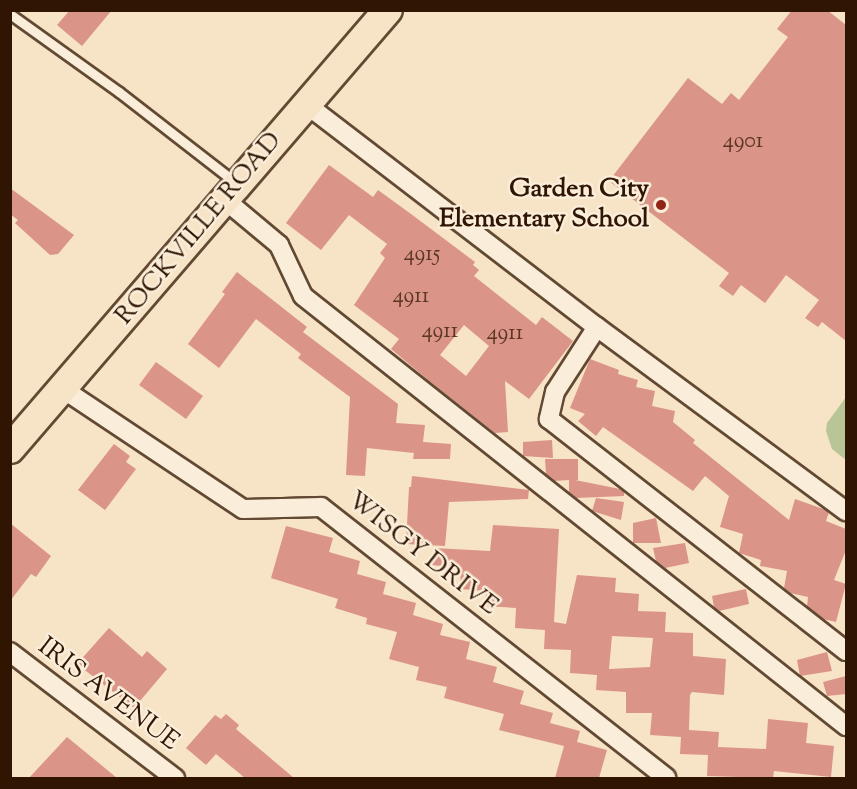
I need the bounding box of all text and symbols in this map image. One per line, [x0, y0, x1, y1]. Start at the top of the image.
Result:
street label: ROCKVILLE ROAD [109, 126, 289, 332]
house number: 4901 [723, 130, 763, 156]
place label: Garden City Elementary School [439, 174, 649, 236]
marker: Garden City Elementary School [654, 198, 668, 212]
house number: 4915 [404, 243, 440, 269]
house number: 4911 [393, 285, 429, 311]
house number: 4911 [422, 320, 458, 346]
house number: 4911 [487, 322, 523, 348]
street label: WISGY DRIVE [340, 485, 504, 623]
street label: IRIS AVENUE [31, 632, 185, 758]

